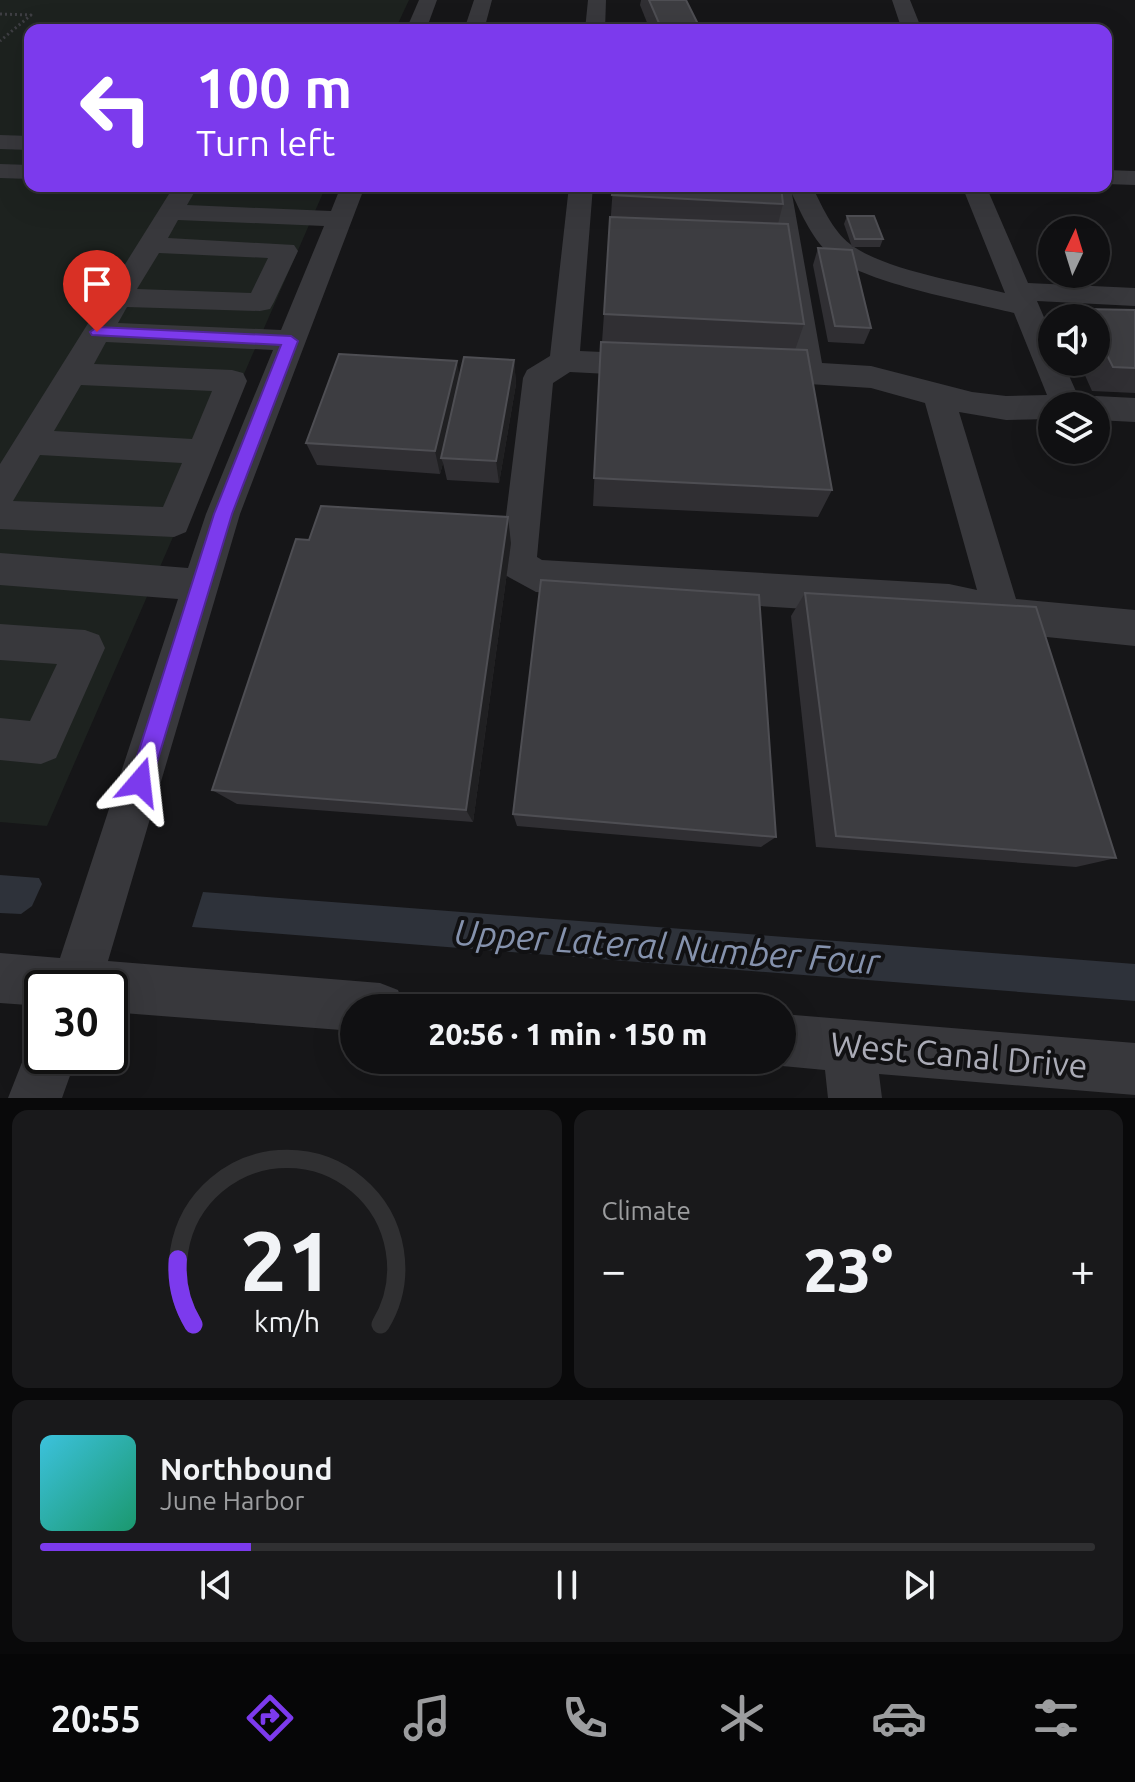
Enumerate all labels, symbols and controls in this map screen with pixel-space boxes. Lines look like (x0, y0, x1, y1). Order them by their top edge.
icon: left (64, 56, 168, 160)
text: 100 m (196, 56, 352, 119)
text: Turn left (196, 122, 335, 163)
north arrow (1038, 216, 1110, 288)
map controls (1038, 216, 1110, 464)
pin (63, 250, 131, 332)
icon: arrive (75, 262, 119, 306)
button: sound (1038, 304, 1110, 376)
button: layers (1038, 392, 1110, 464)
position arrow (98, 740, 182, 824)
water label: Upper Lateral Number Four (453, 911, 883, 981)
speed limit sign: 30 (24, 970, 128, 1074)
text: 20:56 · 1 min · 150 m (429, 1017, 707, 1051)
street label: West Canal Drive (829, 1024, 1089, 1084)
text: Climate (602, 1196, 691, 1225)
text: 21 (240, 1213, 334, 1307)
text: 23° (804, 1236, 893, 1303)
text: − (602, 1245, 626, 1294)
text: + (1070, 1245, 1095, 1294)
text: km/h (254, 1305, 320, 1337)
text: Northbound (160, 1452, 332, 1486)
text: June Harbor (160, 1486, 304, 1515)
icon: previous (194, 1563, 238, 1607)
icon: pause (545, 1563, 589, 1607)
icon: next (897, 1563, 941, 1607)
icon: directions (242, 1690, 298, 1746)
icon: music (399, 1690, 455, 1746)
icon: phone (557, 1690, 613, 1746)
icon: climate (714, 1690, 770, 1746)
icon: car (871, 1690, 927, 1746)
icon: filters (1028, 1690, 1084, 1746)
text: 20:55 (51, 1698, 141, 1739)

